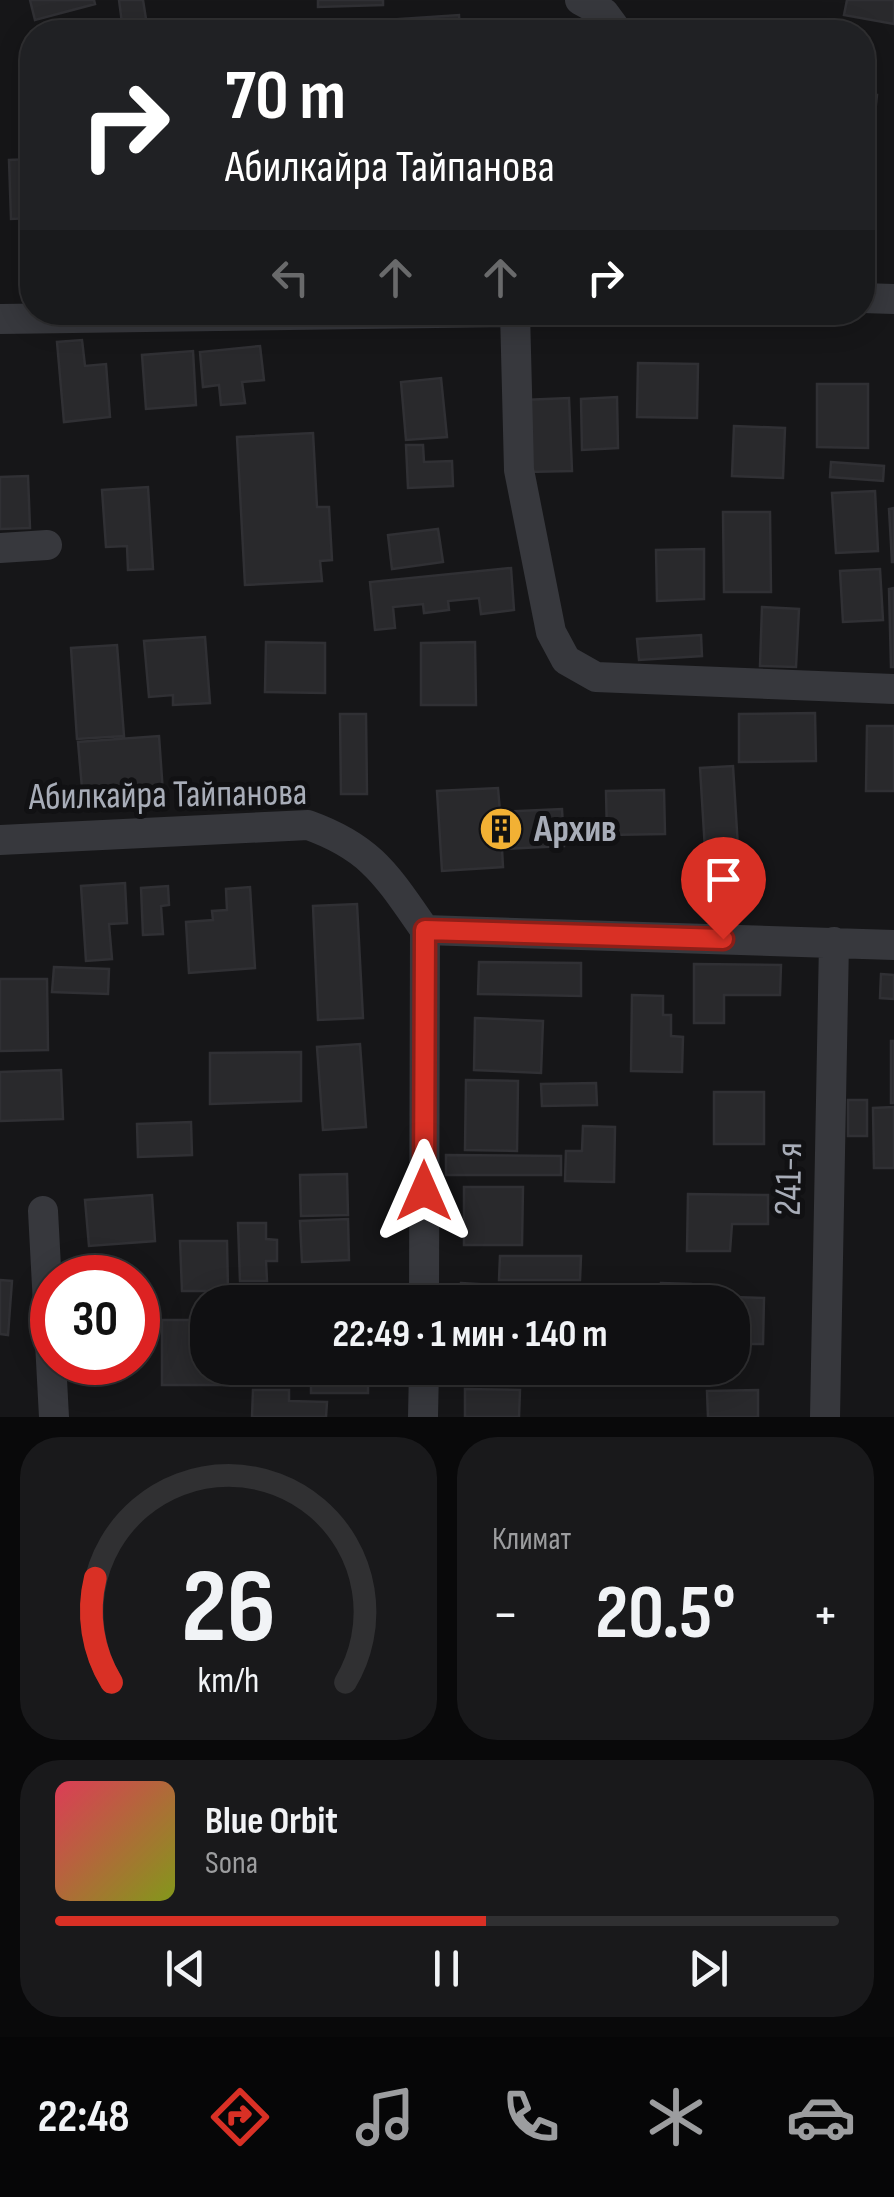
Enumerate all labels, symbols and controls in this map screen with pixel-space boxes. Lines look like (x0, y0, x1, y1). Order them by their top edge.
text: 70 m (225, 55, 346, 139)
icon: right (60, 60, 190, 190)
text: Абилкайра Тайпанова (225, 140, 555, 195)
icon: left (263, 250, 318, 305)
icon: ahead (368, 250, 423, 305)
icon: ahead (473, 250, 528, 305)
icon: right (578, 250, 633, 305)
street label: Абилкайра Тайпанова (27, 770, 308, 820)
building icon: Архив (478, 806, 524, 852)
place label: Архив (533, 807, 617, 852)
pin (681, 837, 766, 940)
icon: arrive (696, 852, 751, 907)
position arrow (372, 1139, 476, 1243)
street label: 241-я (766, 1142, 812, 1216)
speed limit sign: 30 (30, 1255, 160, 1385)
text: 22:49 · 1 мин · 140 m (332, 1312, 608, 1357)
text: Климат (492, 1520, 571, 1559)
text: 26 (181, 1546, 276, 1671)
text: 20.5° (595, 1569, 736, 1660)
text: − (492, 1582, 519, 1649)
text: + (812, 1582, 839, 1649)
text: km/h (198, 1660, 259, 1703)
text: Blue Orbit (205, 1799, 338, 1844)
text: Sona (205, 1844, 258, 1883)
icon: previous (158, 1941, 213, 1996)
icon: pause (419, 1941, 474, 1996)
icon: next (681, 1941, 736, 1996)
icon: directions (205, 2082, 275, 2152)
icon: music (350, 2082, 420, 2152)
icon: phone (496, 2082, 566, 2152)
icon: climate (641, 2082, 711, 2152)
icon: car (786, 2082, 856, 2152)
text: 22:48 (38, 2090, 129, 2145)

